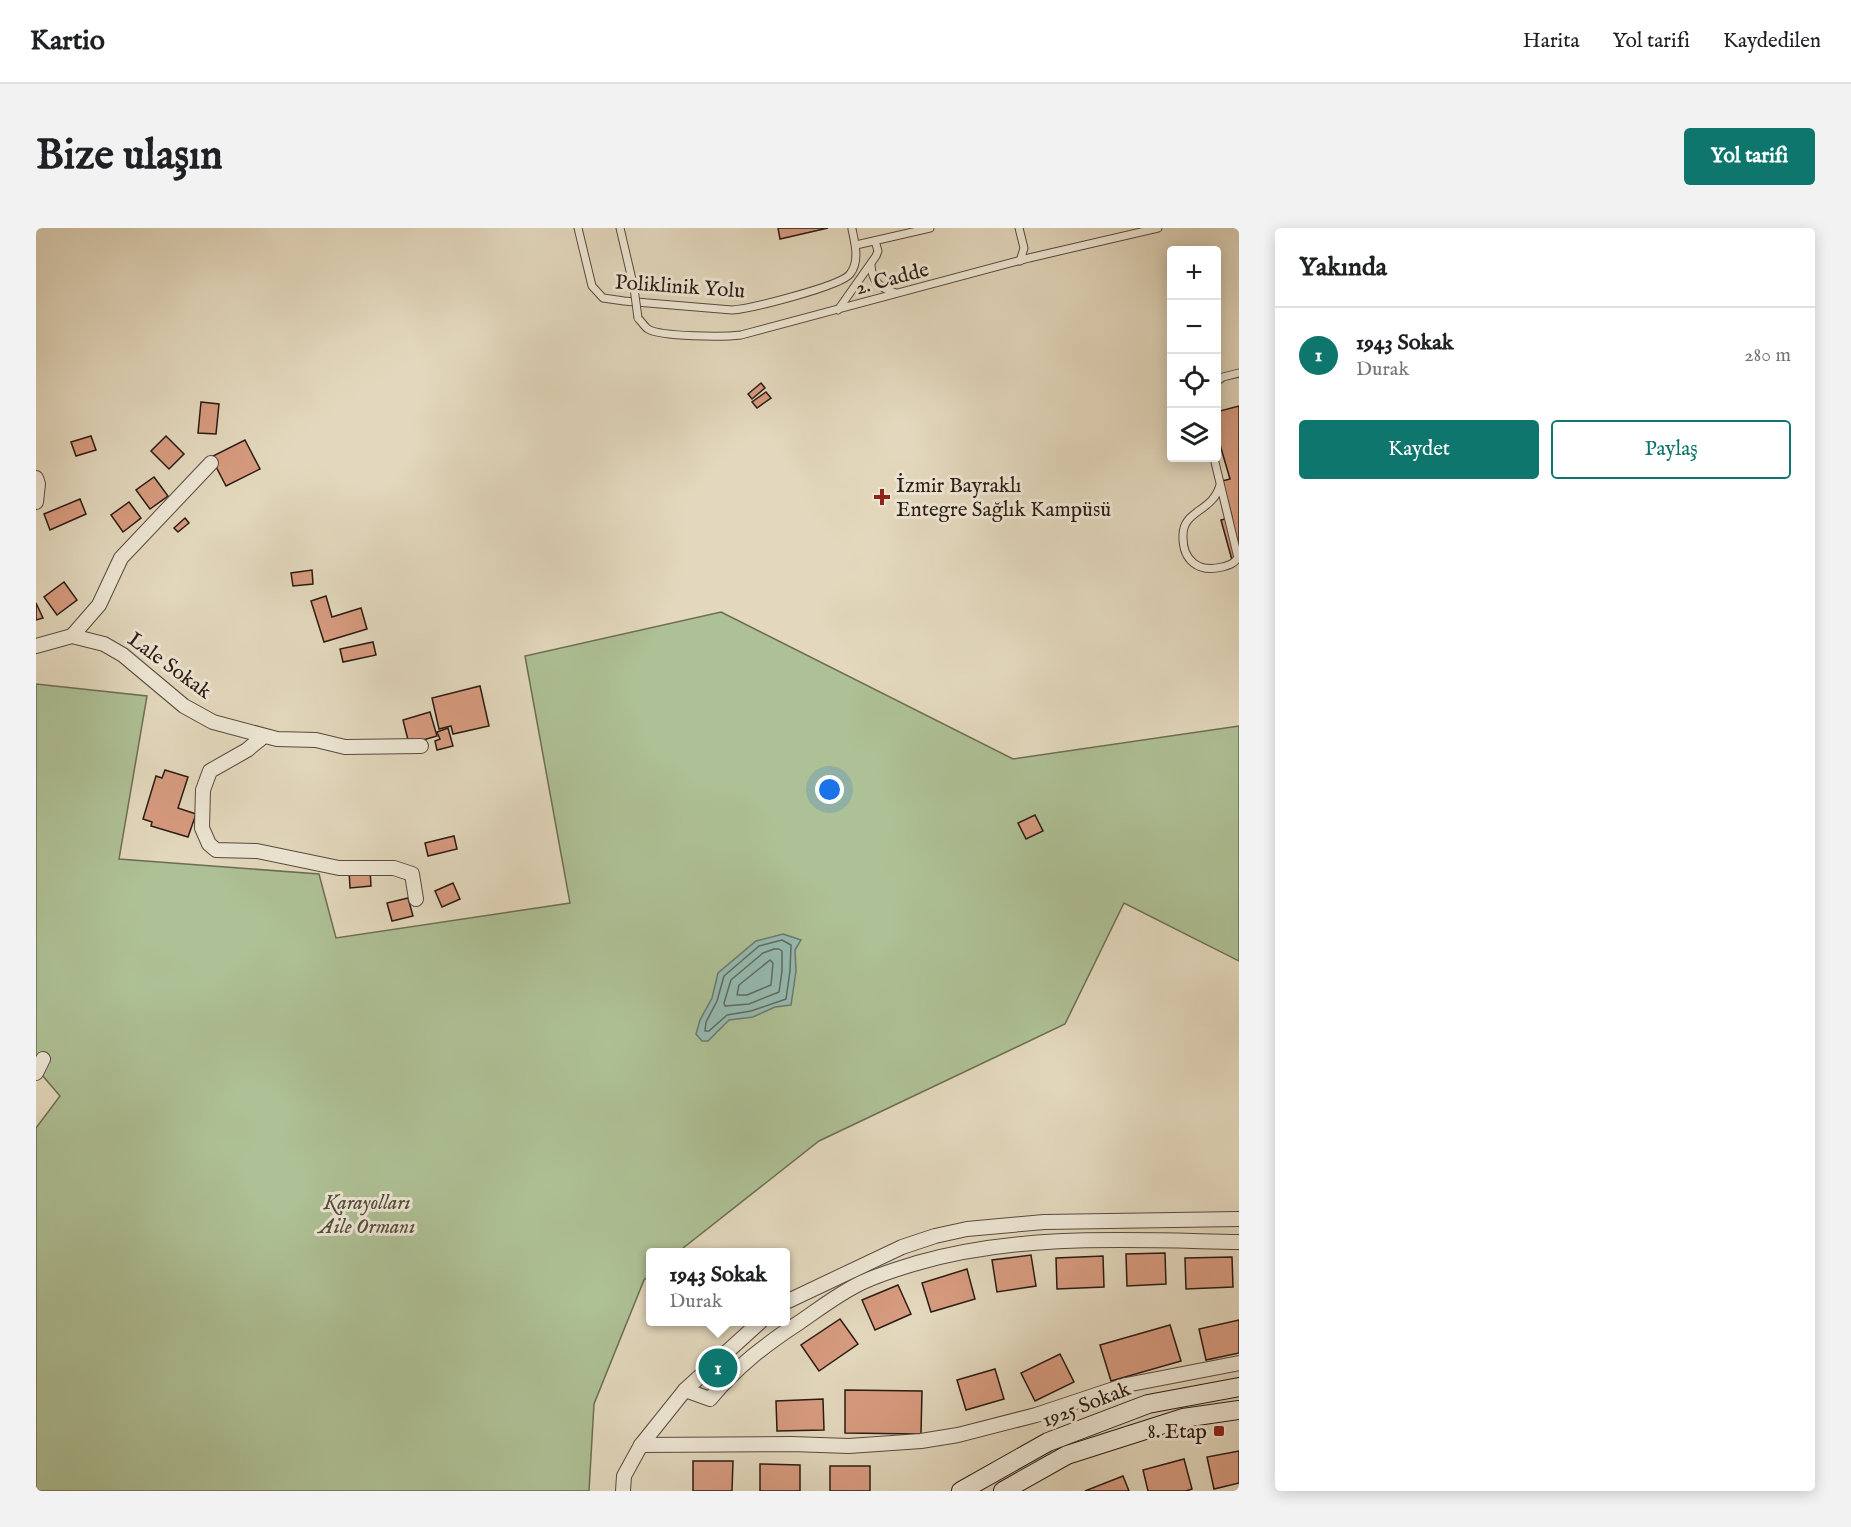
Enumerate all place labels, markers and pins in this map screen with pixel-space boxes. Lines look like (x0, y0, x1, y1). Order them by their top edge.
place label: İzmir Bayraklı Entegre Sağlık Kampüsü (896, 473, 1111, 524)
marker: İzmir Bayraklı Entegre Sağlık Kampüsü (873, 488, 891, 506)
pin: 1 (698, 1346, 738, 1390)
place label: 8. Etap (1147, 1419, 1207, 1446)
marker: 8. Etap (1212, 1424, 1226, 1438)

